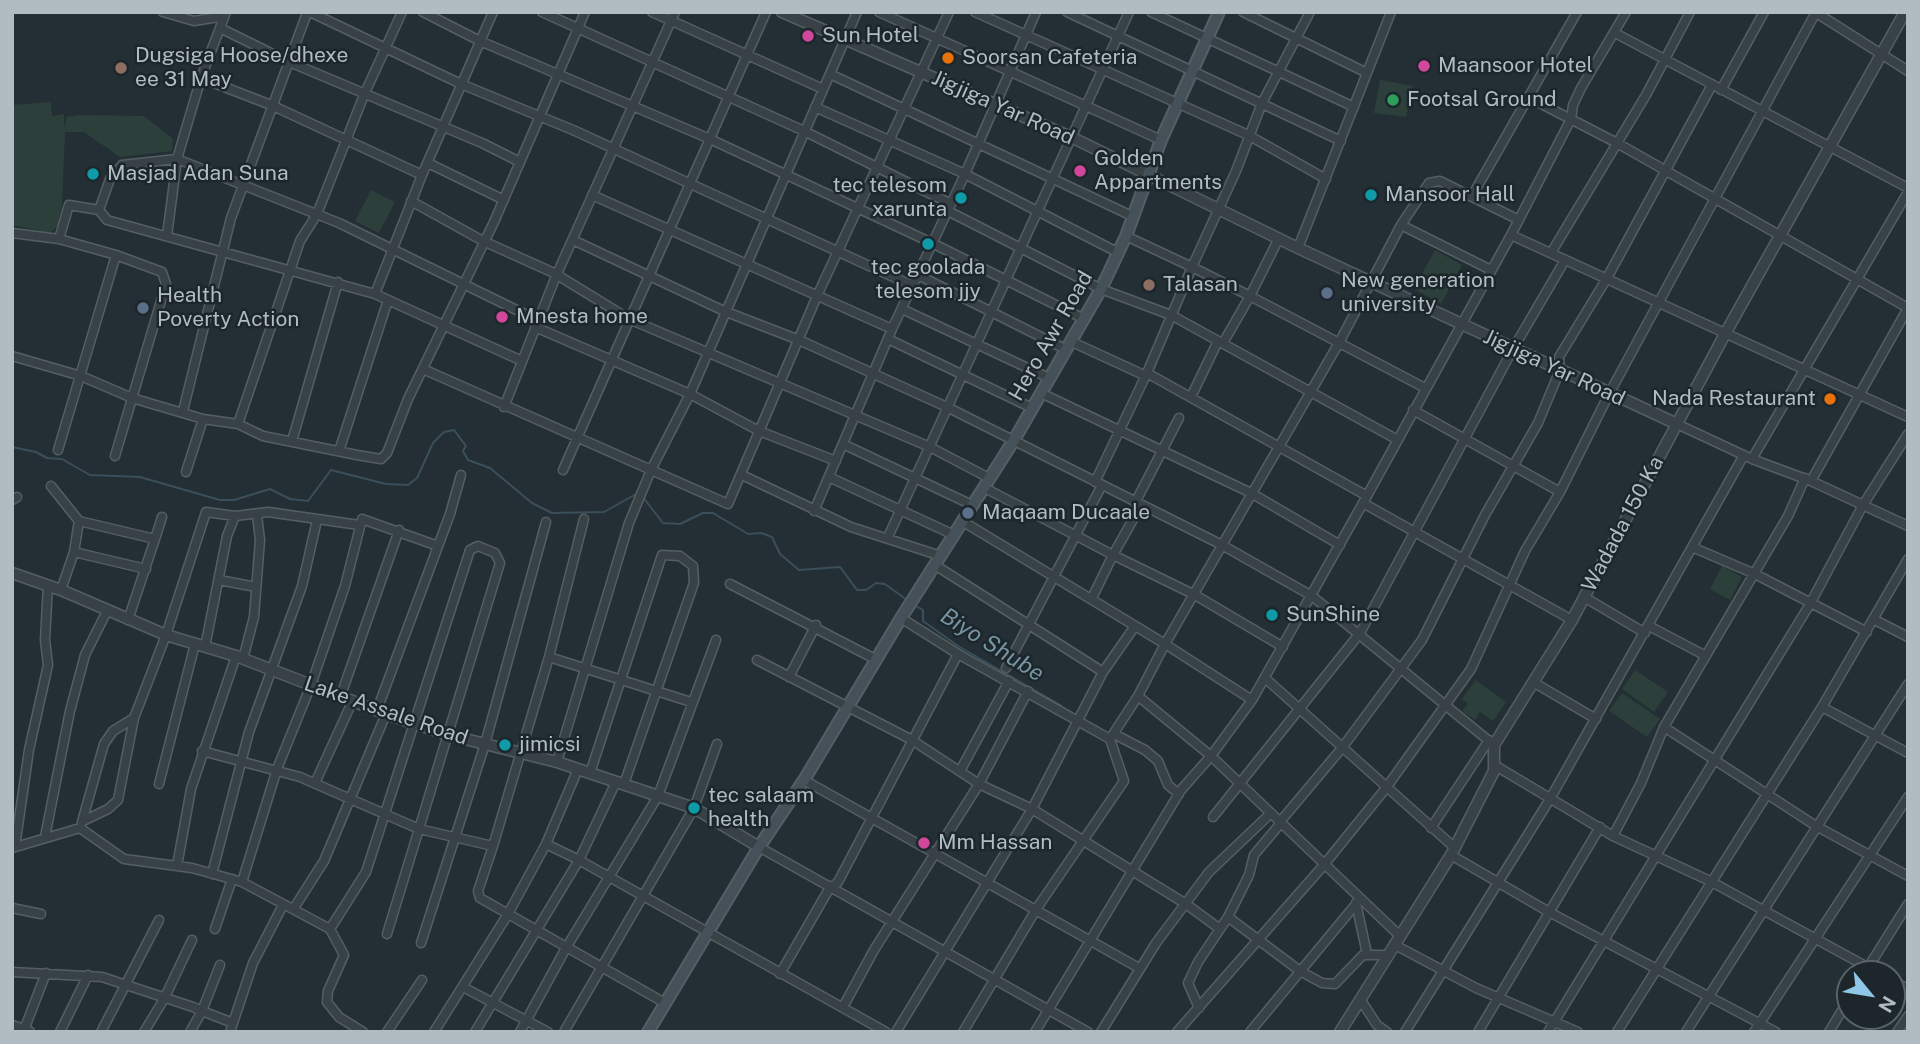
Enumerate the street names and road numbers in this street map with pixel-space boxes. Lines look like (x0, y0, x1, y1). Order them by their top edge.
street label: Jigjiga Yar Road (928, 65, 1078, 151)
street label: Hero Awr Road (1004, 267, 1098, 405)
street label: Jigjiga Yar Road (1479, 324, 1629, 412)
street label: Wadada 150 Ka (1577, 452, 1669, 596)
street label: Lake Assale Road (301, 671, 471, 751)

